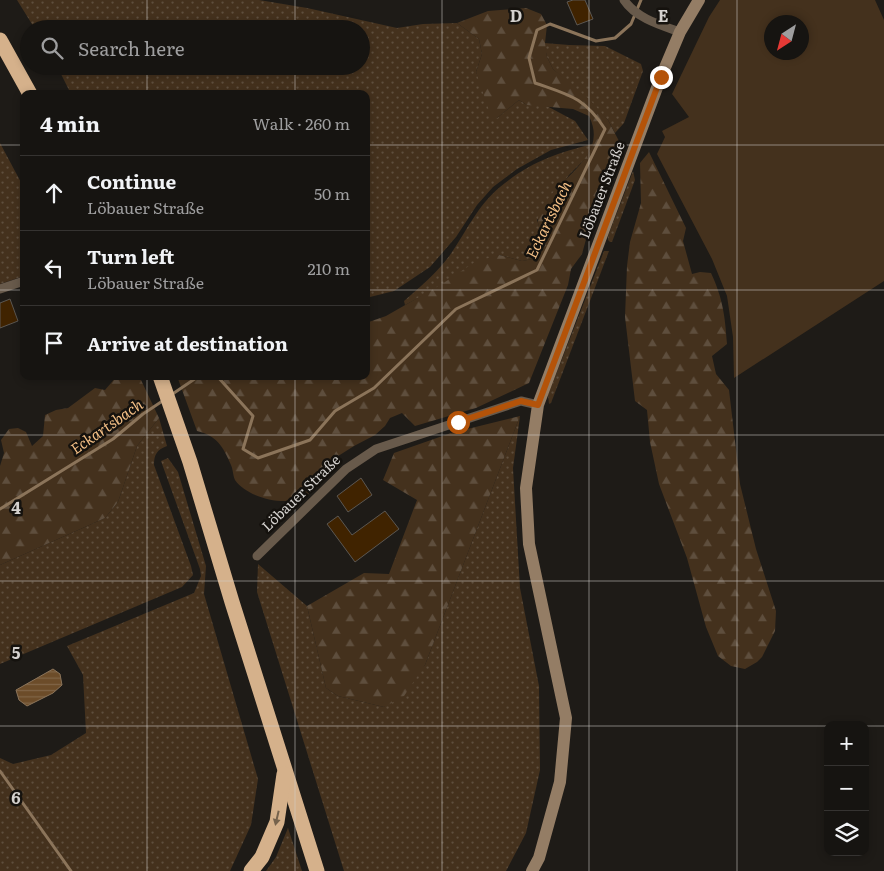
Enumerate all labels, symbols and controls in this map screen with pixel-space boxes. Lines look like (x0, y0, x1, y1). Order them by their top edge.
text: D (510, 3, 522, 27)
text: E (658, 3, 669, 27)
north arrow (764, 15, 809, 60)
search box (20, 20, 370, 75)
icon: search (38, 34, 66, 62)
text: Search here (78, 34, 185, 62)
route end (650, 66, 673, 89)
text: 4 min (40, 107, 100, 138)
text: Walk · 260 m (253, 111, 350, 135)
street label: Löbauer Straße (573, 138, 629, 241)
text: Continue (87, 167, 176, 195)
water label: Eckartsbach (519, 177, 576, 262)
icon: ahead (40, 179, 68, 207)
text: 50 m (314, 181, 350, 205)
text: Löbauer Straße (87, 195, 204, 219)
text: Turn left (87, 242, 174, 270)
icon: left (40, 254, 68, 282)
text: 210 m (307, 256, 350, 280)
text: Löbauer Straße (87, 270, 204, 294)
icon: arrive (40, 329, 68, 357)
text: Arrive at destination (87, 329, 288, 357)
water label: Eckartsbach (65, 392, 147, 459)
route start (447, 411, 470, 434)
street label: Löbauer Straße (257, 450, 344, 535)
text: 4 (11, 495, 21, 519)
text: 5 (12, 640, 21, 664)
map controls (824, 721, 869, 856)
button: + (824, 721, 869, 766)
button: − (824, 766, 869, 811)
text: 6 (11, 785, 21, 809)
one-way arrow (273, 811, 281, 826)
button: layers (824, 811, 869, 856)

